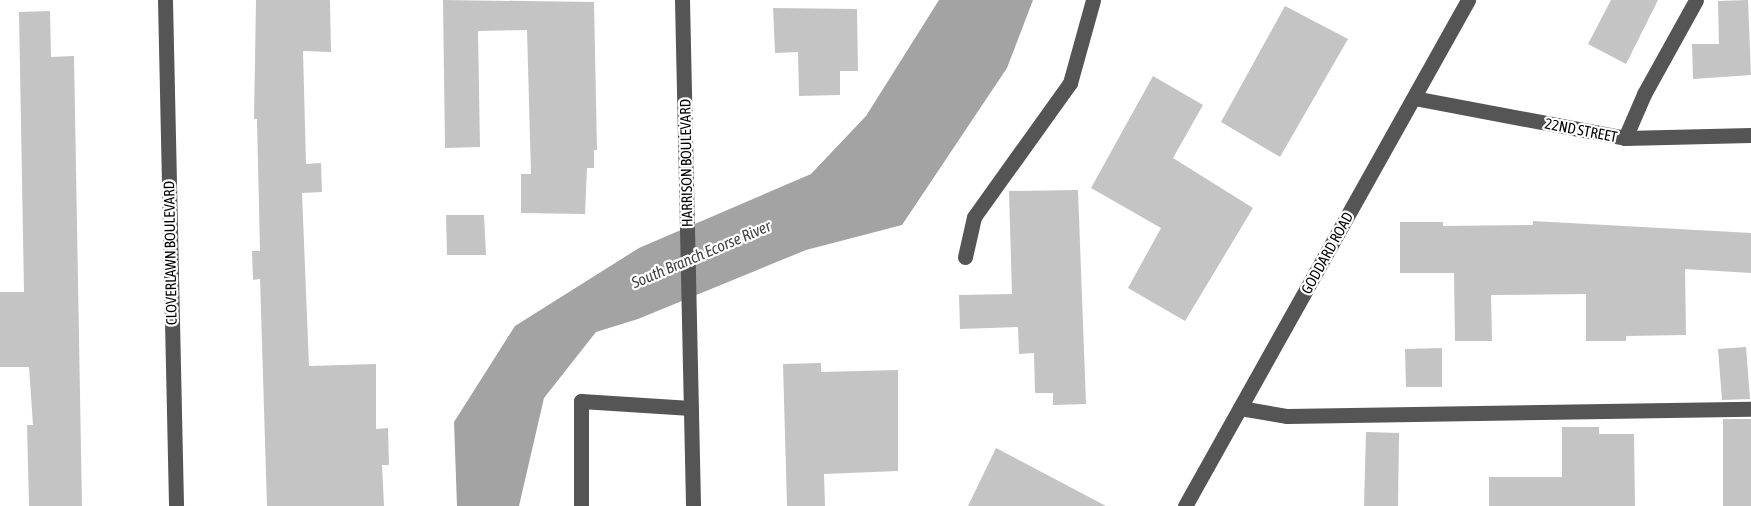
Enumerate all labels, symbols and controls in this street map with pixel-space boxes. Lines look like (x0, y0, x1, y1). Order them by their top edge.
street label: HARRISON BOULEVARD (676, 99, 696, 227)
street label: 22ND STREET (1543, 114, 1619, 146)
street label: CLOVERLAWN BOULEVARD (160, 181, 180, 325)
street label: GODDARD ROAD (1297, 209, 1357, 297)
water label: South Branch Ecorse River (628, 216, 774, 292)

